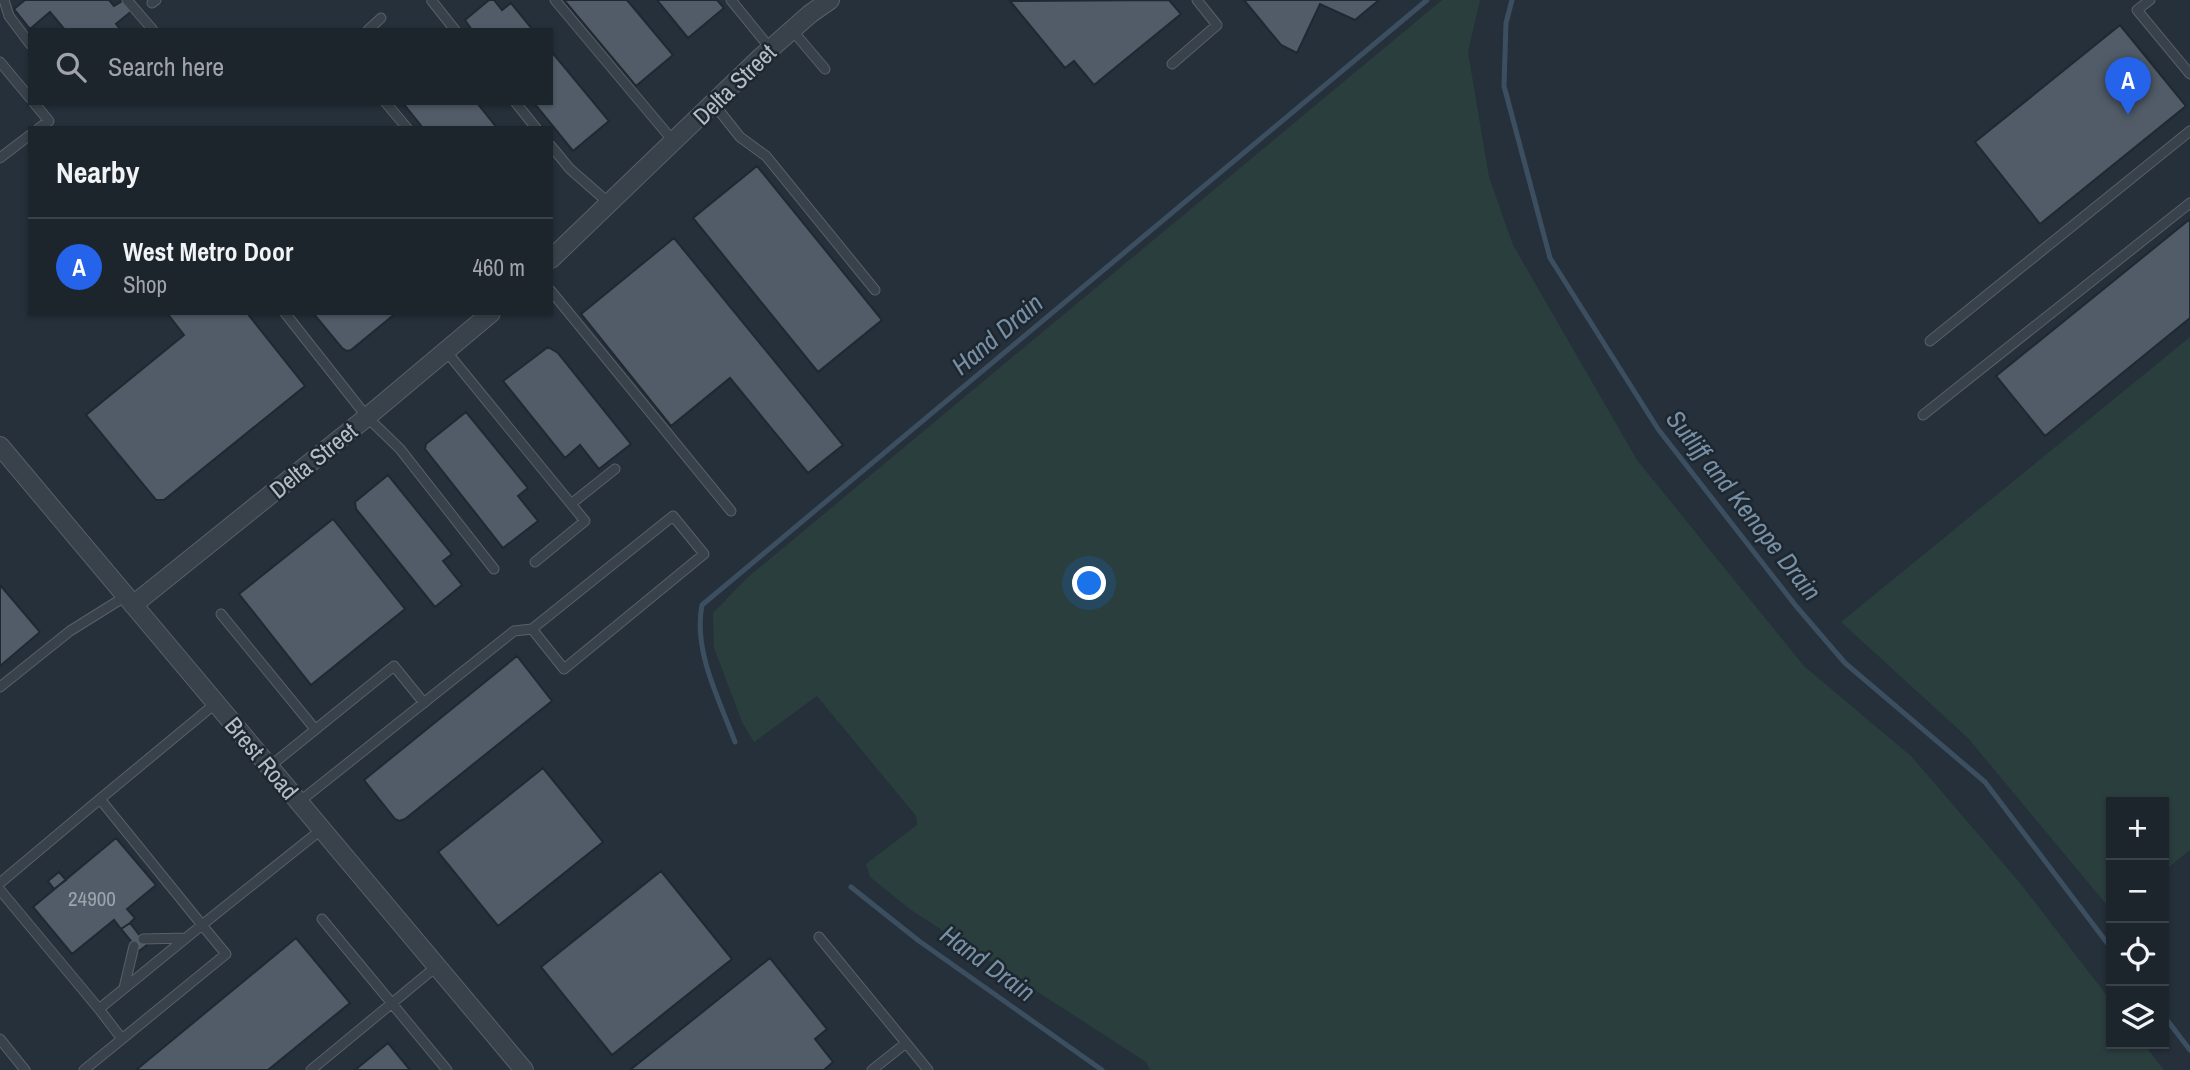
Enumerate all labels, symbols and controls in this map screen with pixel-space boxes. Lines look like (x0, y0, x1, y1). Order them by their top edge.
search box (28, 28, 553, 105)
street label: Delta Street (686, 36, 783, 132)
icon: search (52, 48, 90, 86)
text: Search here (108, 49, 224, 84)
pin: A (2105, 57, 2151, 115)
text: Nearby (56, 152, 139, 192)
text: West Metro Door (123, 234, 293, 269)
text: A (72, 252, 86, 283)
text: 460 m (473, 252, 525, 283)
text: Shop (123, 269, 167, 300)
water label: Hand Drain (944, 286, 1050, 382)
water label: Sutliff and Kenope Drain (1658, 402, 1830, 608)
street label: Delta Street (263, 415, 364, 505)
your location (1072, 566, 1106, 600)
street label: Brest Road (218, 710, 306, 806)
map controls (2106, 797, 2169, 1049)
button: + (2106, 797, 2169, 860)
button: − (2106, 860, 2169, 923)
house number: 24900 (68, 884, 116, 913)
water label: Hand Drain (934, 917, 1042, 1009)
button: locate (2106, 923, 2169, 986)
button: layers (2106, 986, 2169, 1049)

